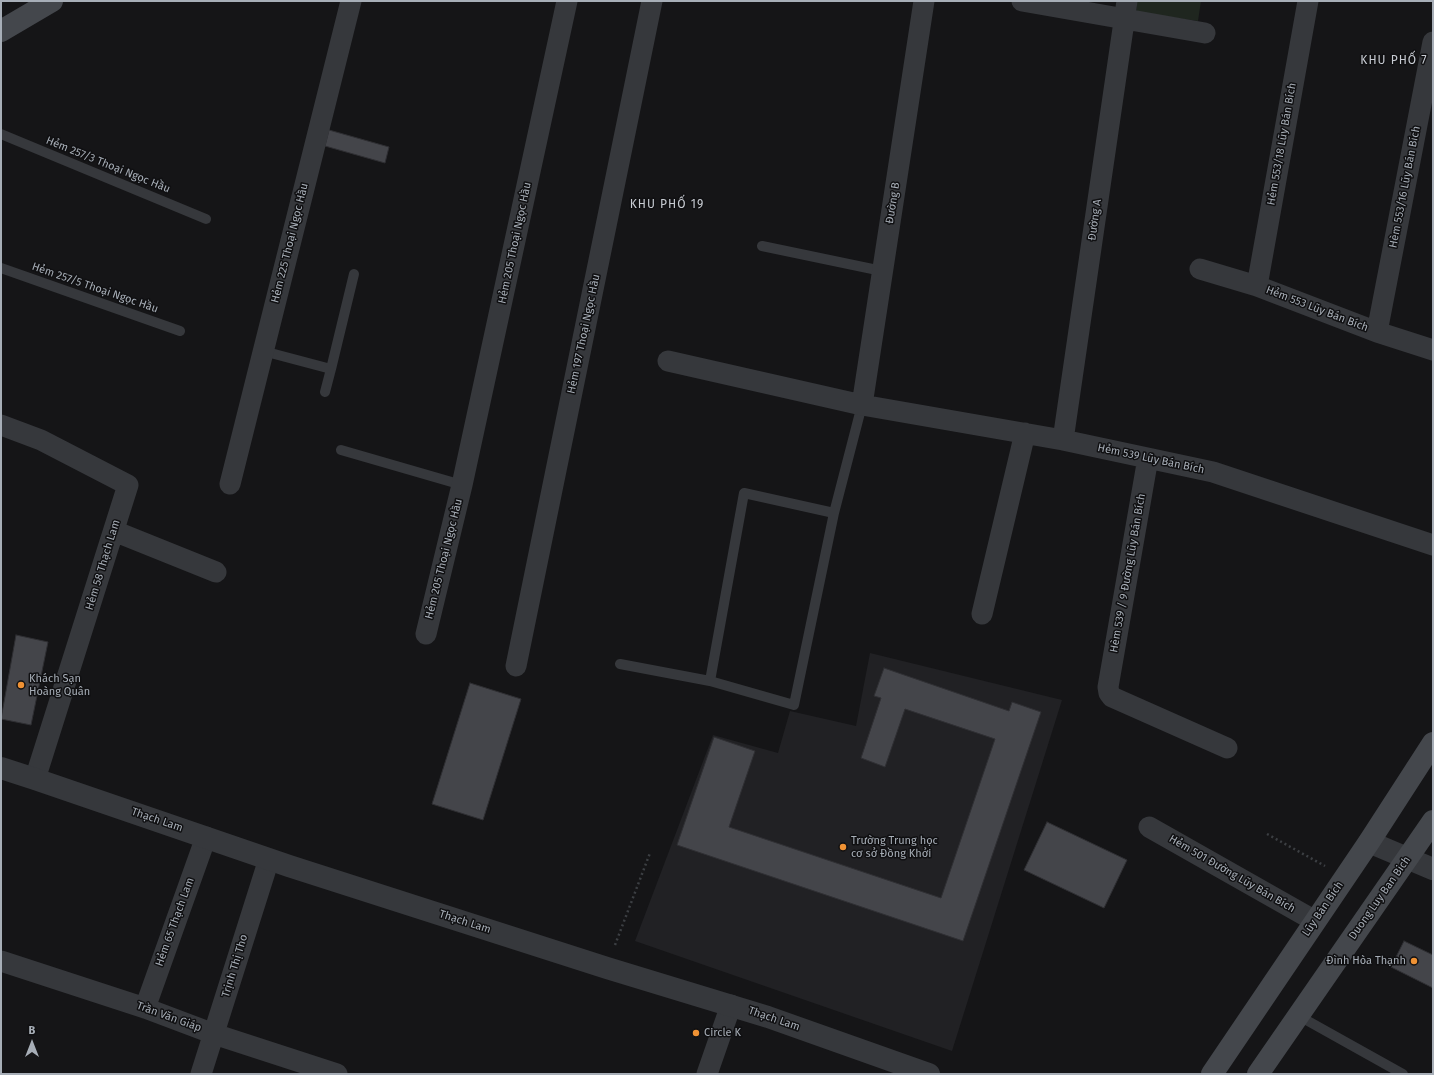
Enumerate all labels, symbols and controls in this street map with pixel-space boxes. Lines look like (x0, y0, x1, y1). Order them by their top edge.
district label: KHU PHỐ 7 (1360, 54, 1428, 68)
street label: Hẻm 553/18 Lũy Bán Bích (1265, 82, 1299, 206)
street label: Hèm 553/16 Lũy Bán Bích (1387, 125, 1423, 249)
street label: Hẻm 257/3 Thoại Ngọc Hầu (44, 134, 172, 196)
street label: Hẻm 205 Thoại Ngọc Hầu (496, 181, 534, 305)
street label: Đường B (883, 181, 903, 225)
street label: Hẻm 225 Thoại Ngọc Hầu (269, 182, 311, 304)
district label: KHU PHỐ 19 (630, 198, 704, 212)
street label: Đường A (1086, 199, 1104, 241)
street label: Hẻm 257/5 Thoại Ngọc Hầu (30, 260, 160, 316)
street label: Hẻm 197 Thoại Ngọc Hầu (565, 273, 603, 395)
street label: Hẻm 553 Lũy Bán Bích (1264, 283, 1370, 335)
street label: Hẻm 539 Lũy Bán Bích (1096, 441, 1206, 477)
street label: Hèm 539 / 9 Đường Lũy Bán Bích (1107, 492, 1149, 654)
street label: Hẻm 205 Thoại Ngọc Hầu (423, 497, 465, 621)
street label: Hẻm 58 Thạch Lam (83, 518, 123, 612)
place label: Khách Sạn Hoàng Quân (29, 672, 90, 698)
marker: Khách Sạn Hoàng Quân (16, 680, 26, 690)
street label: Thạch Lam (130, 805, 184, 835)
street label: Hẻm 501 Đường Lũy Bán Bích (1166, 832, 1298, 916)
place label: Trường Trung học cơ sở Đồng Khởi (851, 834, 938, 860)
marker: Trường Trung học cơ sở Đồng Khởi (838, 842, 848, 852)
street label: Duong Luy Ban Bich (1346, 854, 1414, 942)
street label: Hẻm 65 Thạch Lam (153, 876, 197, 968)
street label: Lũy Bán Bích (1300, 879, 1346, 939)
street label: Thạch Lam (438, 907, 492, 937)
street label: Trịnh Thị Tho (219, 933, 251, 999)
place label: Đình Hòa Thạnh (1326, 954, 1406, 968)
marker: Đình Hòa Thạnh (1409, 956, 1419, 966)
street label: Trần Văn Giáp (135, 999, 203, 1035)
street label: Thạch Lam (747, 1004, 801, 1034)
north arrow (12, 1023, 52, 1063)
text: B (29, 1024, 35, 1037)
place label: Circle K (704, 1026, 741, 1040)
marker: Circle K (691, 1028, 701, 1038)

